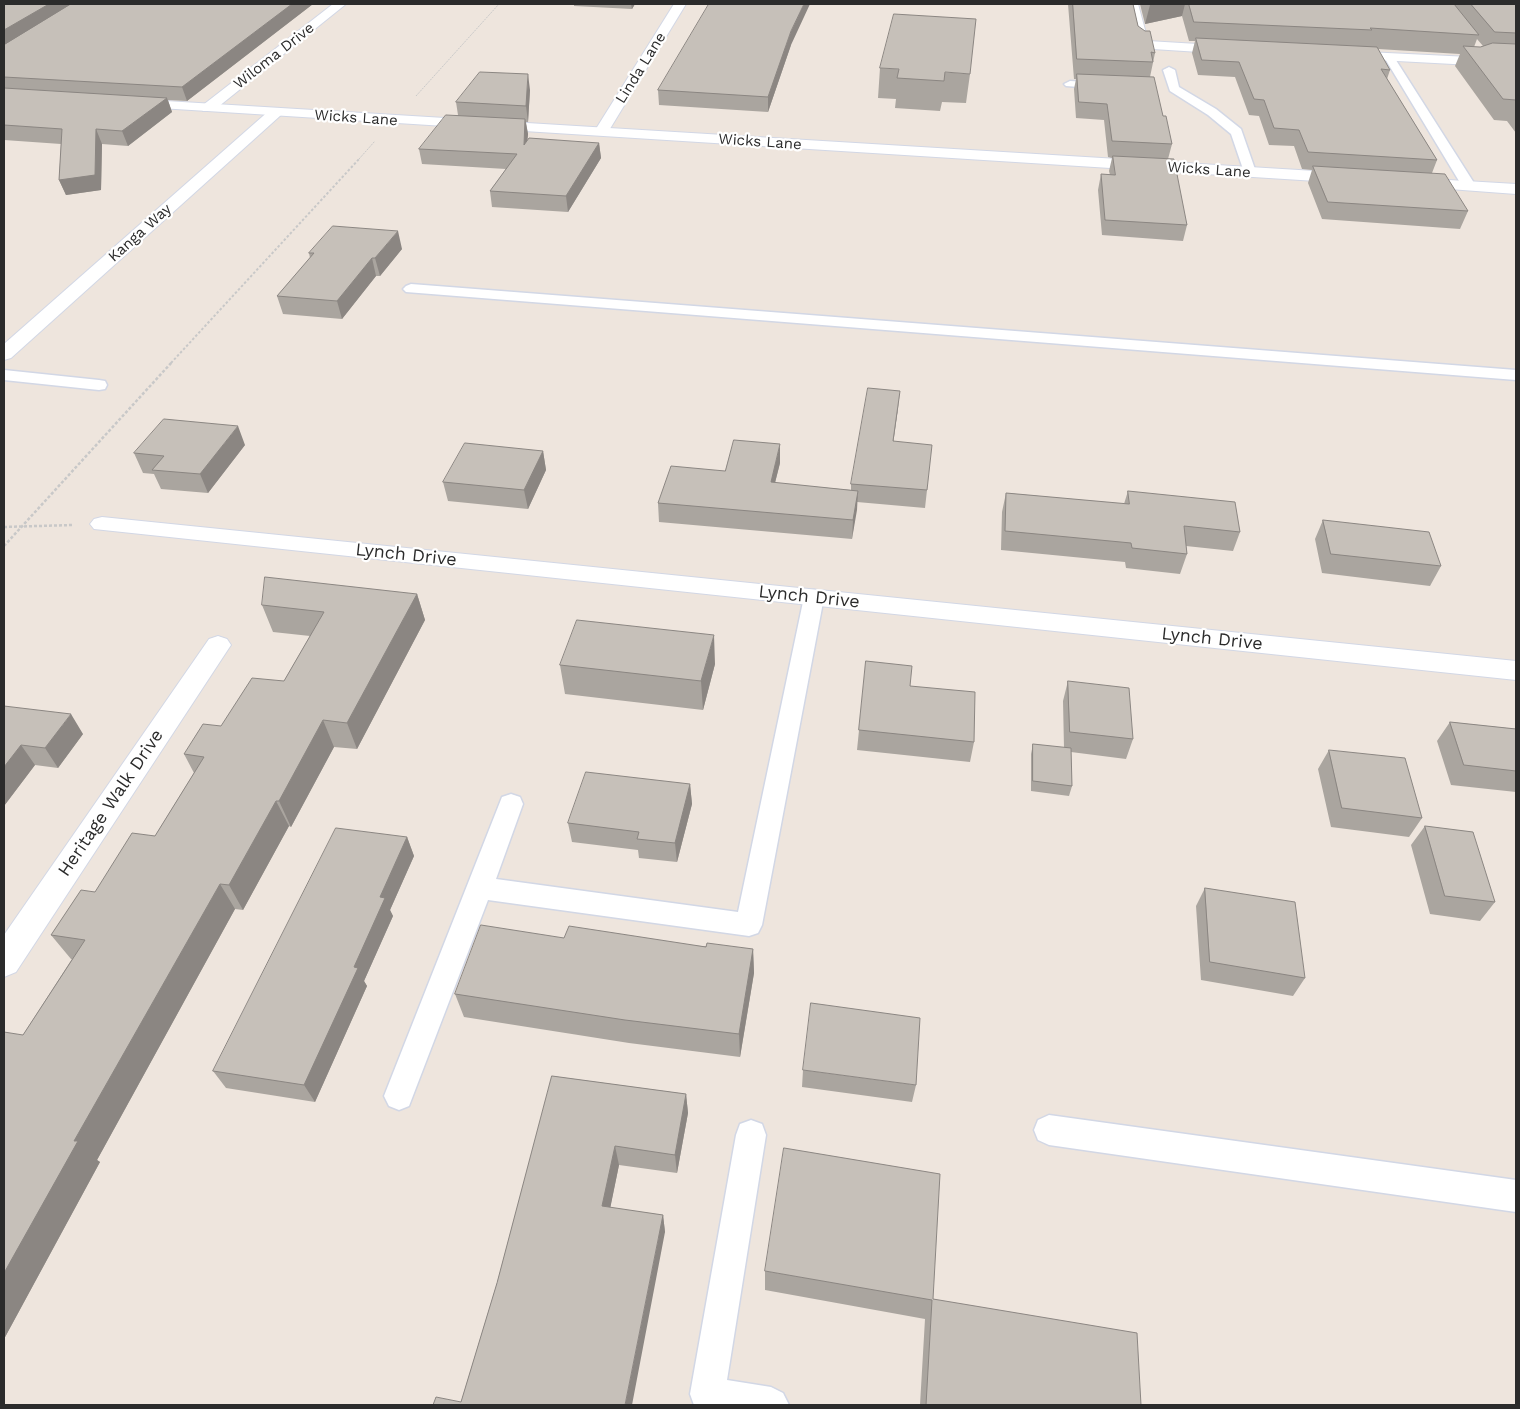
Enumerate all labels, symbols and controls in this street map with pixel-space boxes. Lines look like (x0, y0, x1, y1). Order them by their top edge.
street label: Wiloma Drive (230, 19, 318, 93)
street label: Linda Lane (612, 29, 670, 107)
street label: Wicks Lane (314, 106, 398, 130)
street label: Wicks Lane (718, 130, 802, 154)
street label: Wicks Lane (1167, 158, 1251, 182)
street label: Kanga Way (105, 200, 175, 266)
street label: Lynch Drive (354, 539, 458, 571)
street label: Lynch Drive (757, 581, 861, 613)
street label: Lynch Drive (1160, 623, 1264, 655)
street label: Heritage Walk Drive (54, 725, 168, 881)

